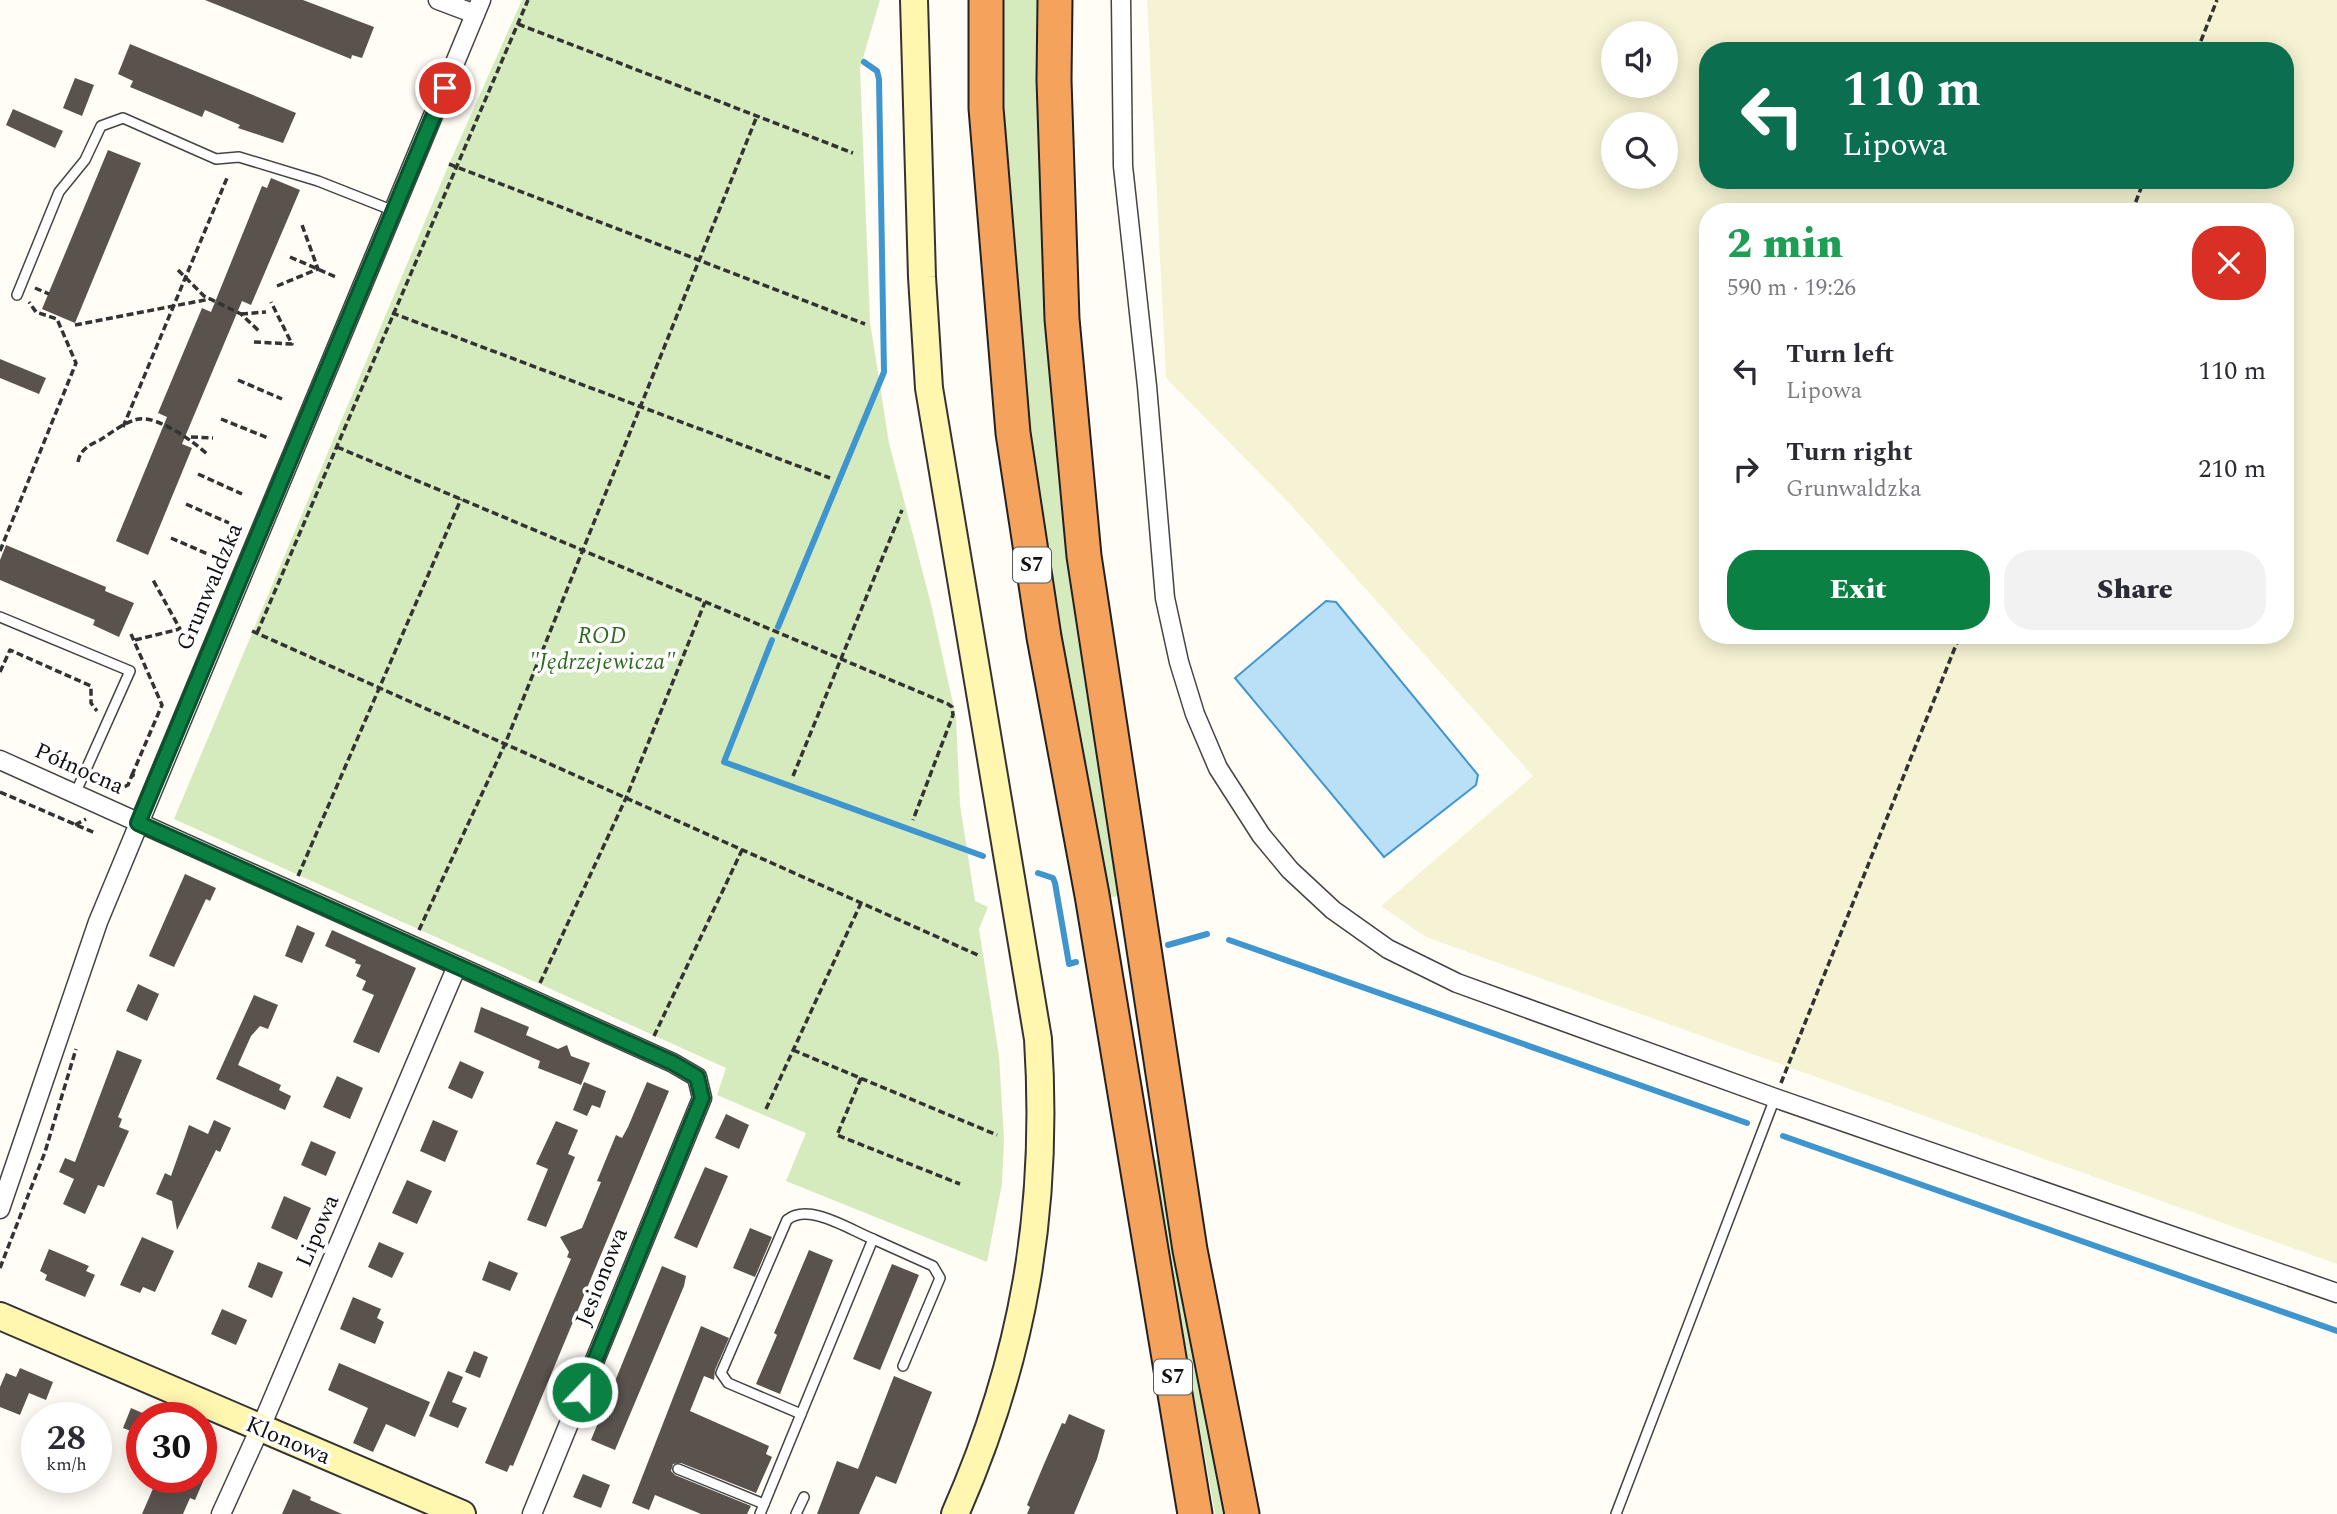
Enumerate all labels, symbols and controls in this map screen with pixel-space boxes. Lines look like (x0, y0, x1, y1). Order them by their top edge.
map controls (1601, 21, 1678, 189)
button: sound (1601, 21, 1678, 98)
text: 110 m (1842, 53, 1981, 128)
pin (415, 58, 475, 118)
icon: arrive (426, 69, 464, 107)
icon: left (1727, 70, 1818, 161)
button: search (1601, 112, 1678, 189)
text: Lipowa (1842, 121, 1948, 170)
text: 2 min (1727, 213, 1843, 276)
button: close (2192, 226, 2266, 300)
text: 590 m · 19:26 (1727, 271, 1856, 306)
text: Turn left (1786, 334, 1894, 374)
text: 110 m (2198, 351, 2266, 391)
icon: left (1727, 352, 1765, 390)
text: Lipowa (1786, 374, 1862, 409)
text: Turn right (1786, 432, 1913, 472)
text: 210 m (2198, 449, 2266, 489)
icon: right (1727, 450, 1765, 488)
text: Grunwaldzka (1786, 472, 1922, 507)
street label: Grunwaldzka (167, 518, 253, 656)
road number: S7 (1013, 548, 1051, 582)
button: Exit (1727, 550, 1990, 630)
button: Share (2004, 550, 2266, 630)
park label: ROD "Jędrzejewicza" (529, 619, 676, 680)
street label: Północna (29, 734, 129, 804)
street label: Lipowa (287, 1189, 349, 1273)
street label: Jesionowa (566, 1222, 638, 1332)
position arrow (545, 1355, 619, 1429)
road number: S7 (1154, 1360, 1192, 1394)
speed limit sign: 30 (126, 1402, 217, 1493)
street label: Klonowa (240, 1407, 336, 1475)
text: 28 (47, 1412, 86, 1465)
text: km/h (46, 1451, 87, 1478)

